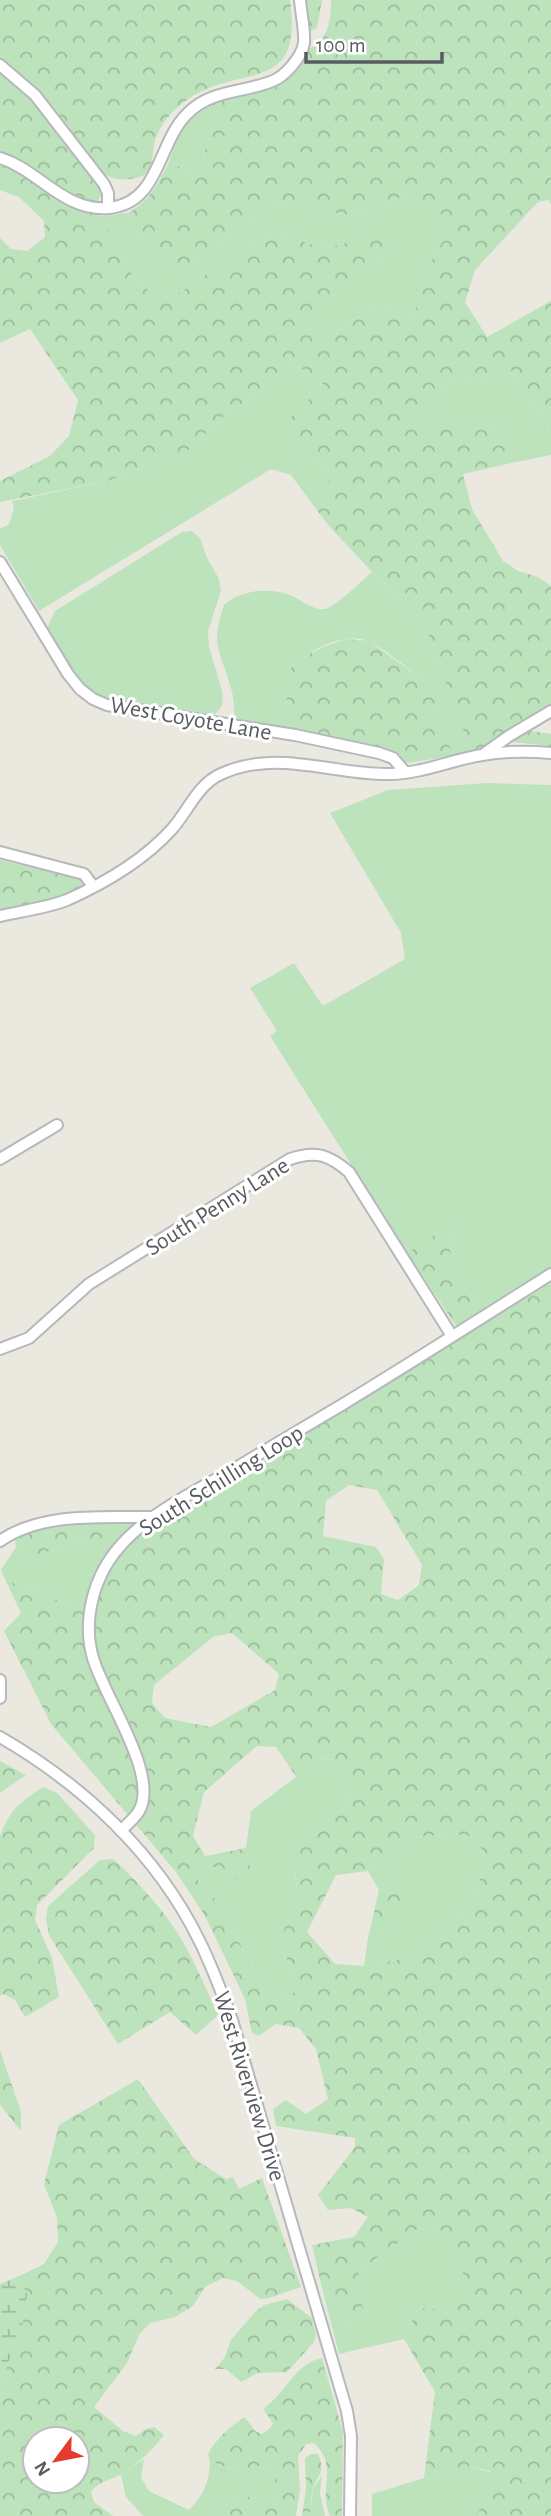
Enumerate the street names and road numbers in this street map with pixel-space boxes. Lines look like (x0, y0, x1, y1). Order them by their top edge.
street label: West Coyote Lane (108, 693, 274, 745)
street label: South Penny Lane (142, 1153, 293, 1260)
street label: South Schilling Loop (135, 1421, 308, 1541)
street label: West Riverview Drive (209, 1989, 289, 2184)

